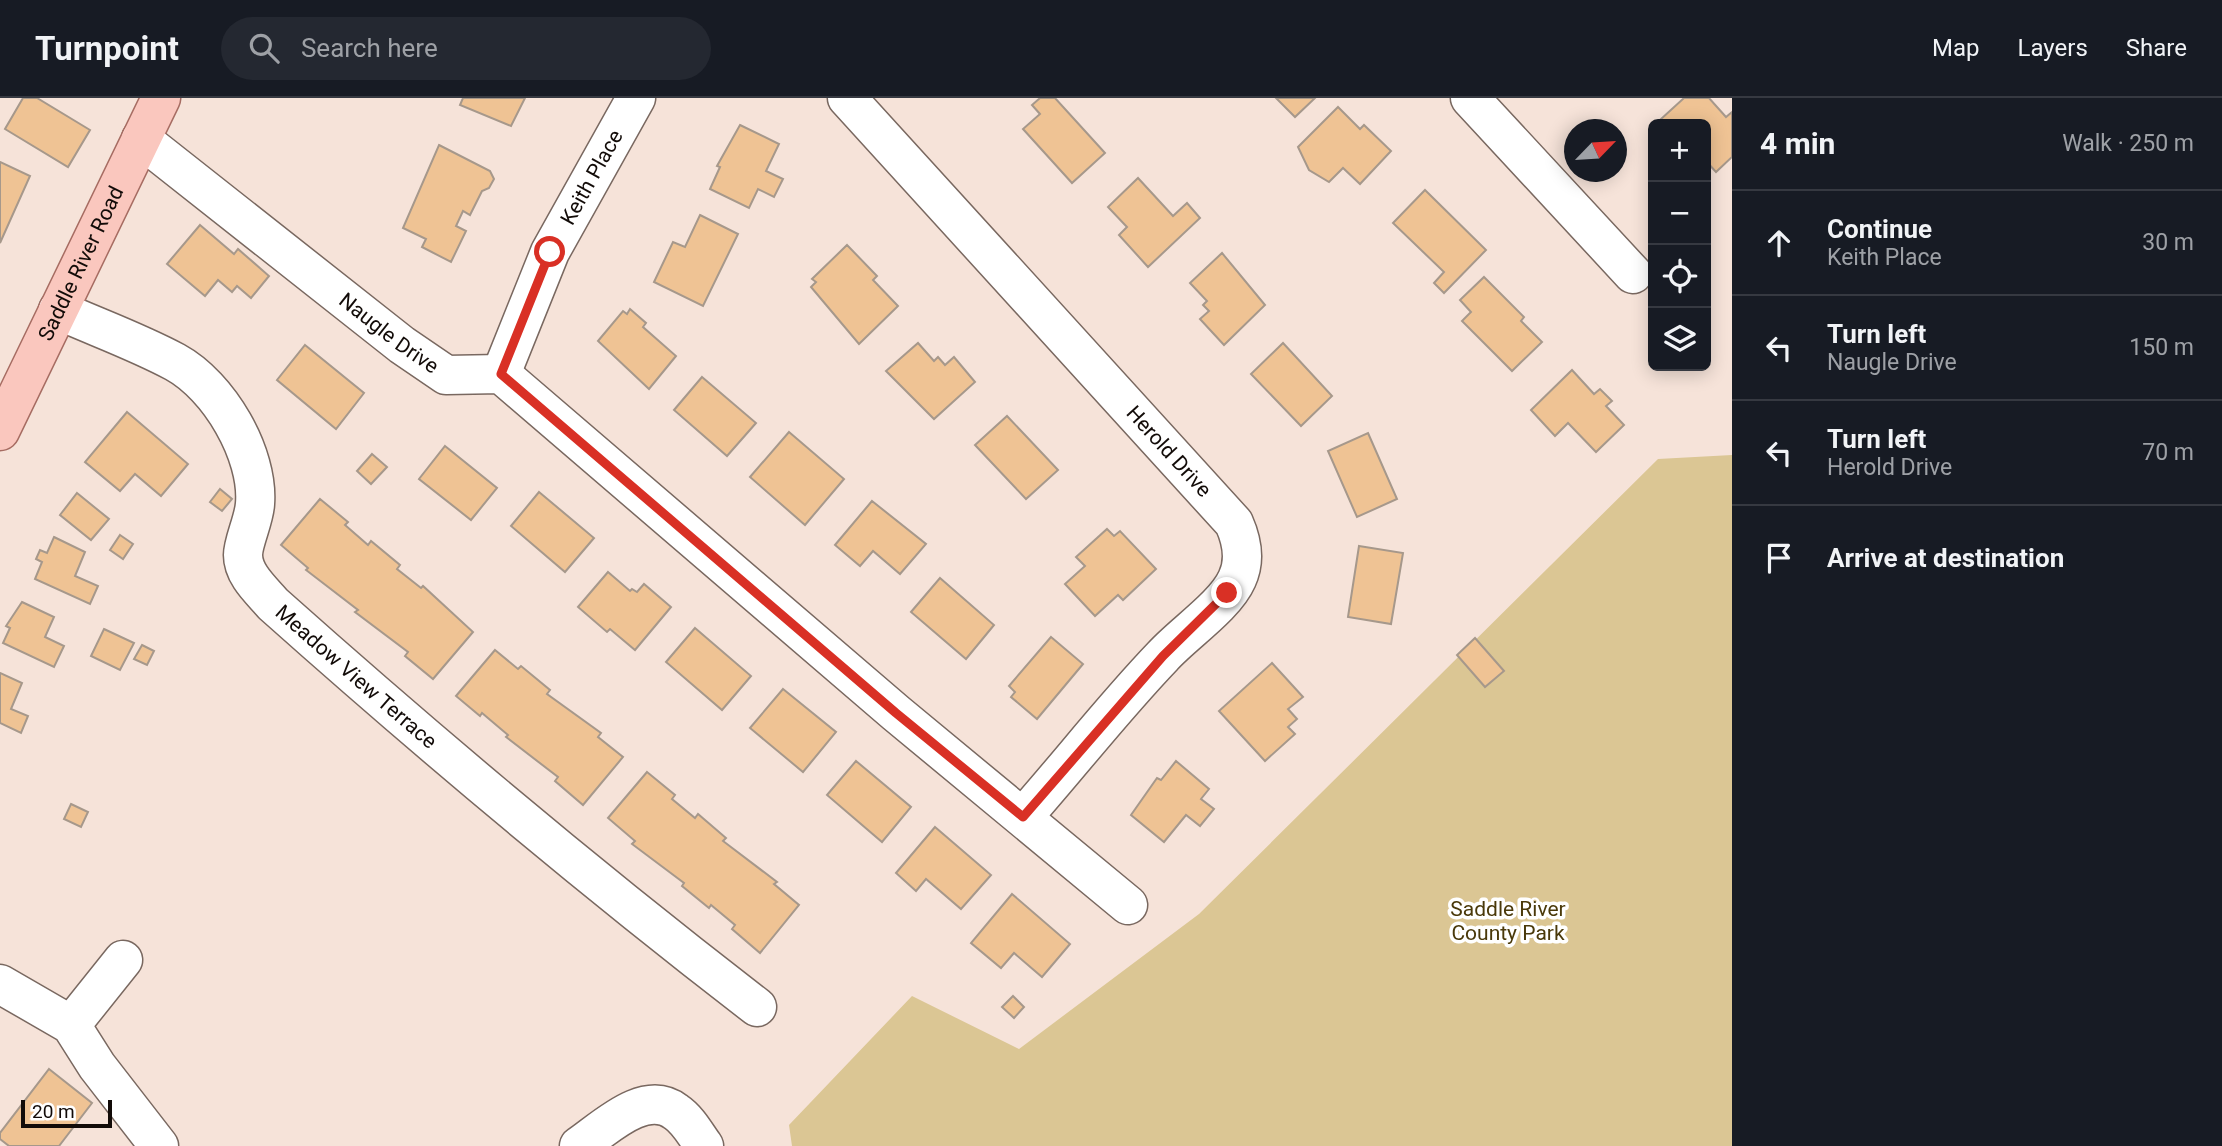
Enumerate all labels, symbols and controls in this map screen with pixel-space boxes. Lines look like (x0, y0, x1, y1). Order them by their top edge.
search box (221, 17, 711, 80)
text: Turnpoint (35, 29, 179, 68)
icon: search (245, 29, 283, 67)
text: Search here (301, 33, 438, 63)
text: Map (1932, 34, 1980, 62)
text: Layers (2018, 34, 2088, 62)
text: Share (2126, 34, 2187, 62)
north arrow (1564, 119, 1627, 182)
map controls (1648, 119, 1711, 371)
button: + (1648, 119, 1711, 182)
street label: Keith Place (556, 126, 628, 229)
text: 4 min (1760, 126, 1835, 161)
text: Walk · 250 m (2062, 130, 2194, 157)
street label: Saddle River Road (33, 182, 129, 345)
button: − (1648, 182, 1711, 245)
text: Continue (1827, 214, 1932, 244)
icon: ahead (1760, 224, 1798, 262)
text: 30 m (2142, 229, 2194, 256)
route start (534, 236, 565, 267)
text: Keith Place (1827, 244, 1942, 271)
button: locate (1648, 245, 1711, 308)
street label: Naugle Drive (334, 288, 443, 378)
button: layers (1648, 308, 1711, 371)
text: Turn left (1827, 319, 1926, 349)
icon: left (1760, 329, 1798, 367)
text: 150 m (2129, 334, 2194, 361)
text: Naugle Drive (1827, 349, 1957, 376)
street label: Herold Drive (1121, 401, 1216, 502)
text: Turn left (1827, 424, 1926, 454)
icon: left (1760, 434, 1798, 472)
text: 70 m (2142, 439, 2194, 466)
text: Herold Drive (1827, 454, 1952, 481)
icon: arrive (1760, 539, 1798, 577)
text: Arrive at destination (1827, 543, 2064, 573)
route end (1211, 577, 1242, 608)
street label: Meadow View Terrace (271, 600, 442, 753)
park label: Saddle River County Park (1450, 897, 1566, 945)
scale bar (21, 1097, 112, 1129)
text: 20 m (32, 1100, 75, 1123)

